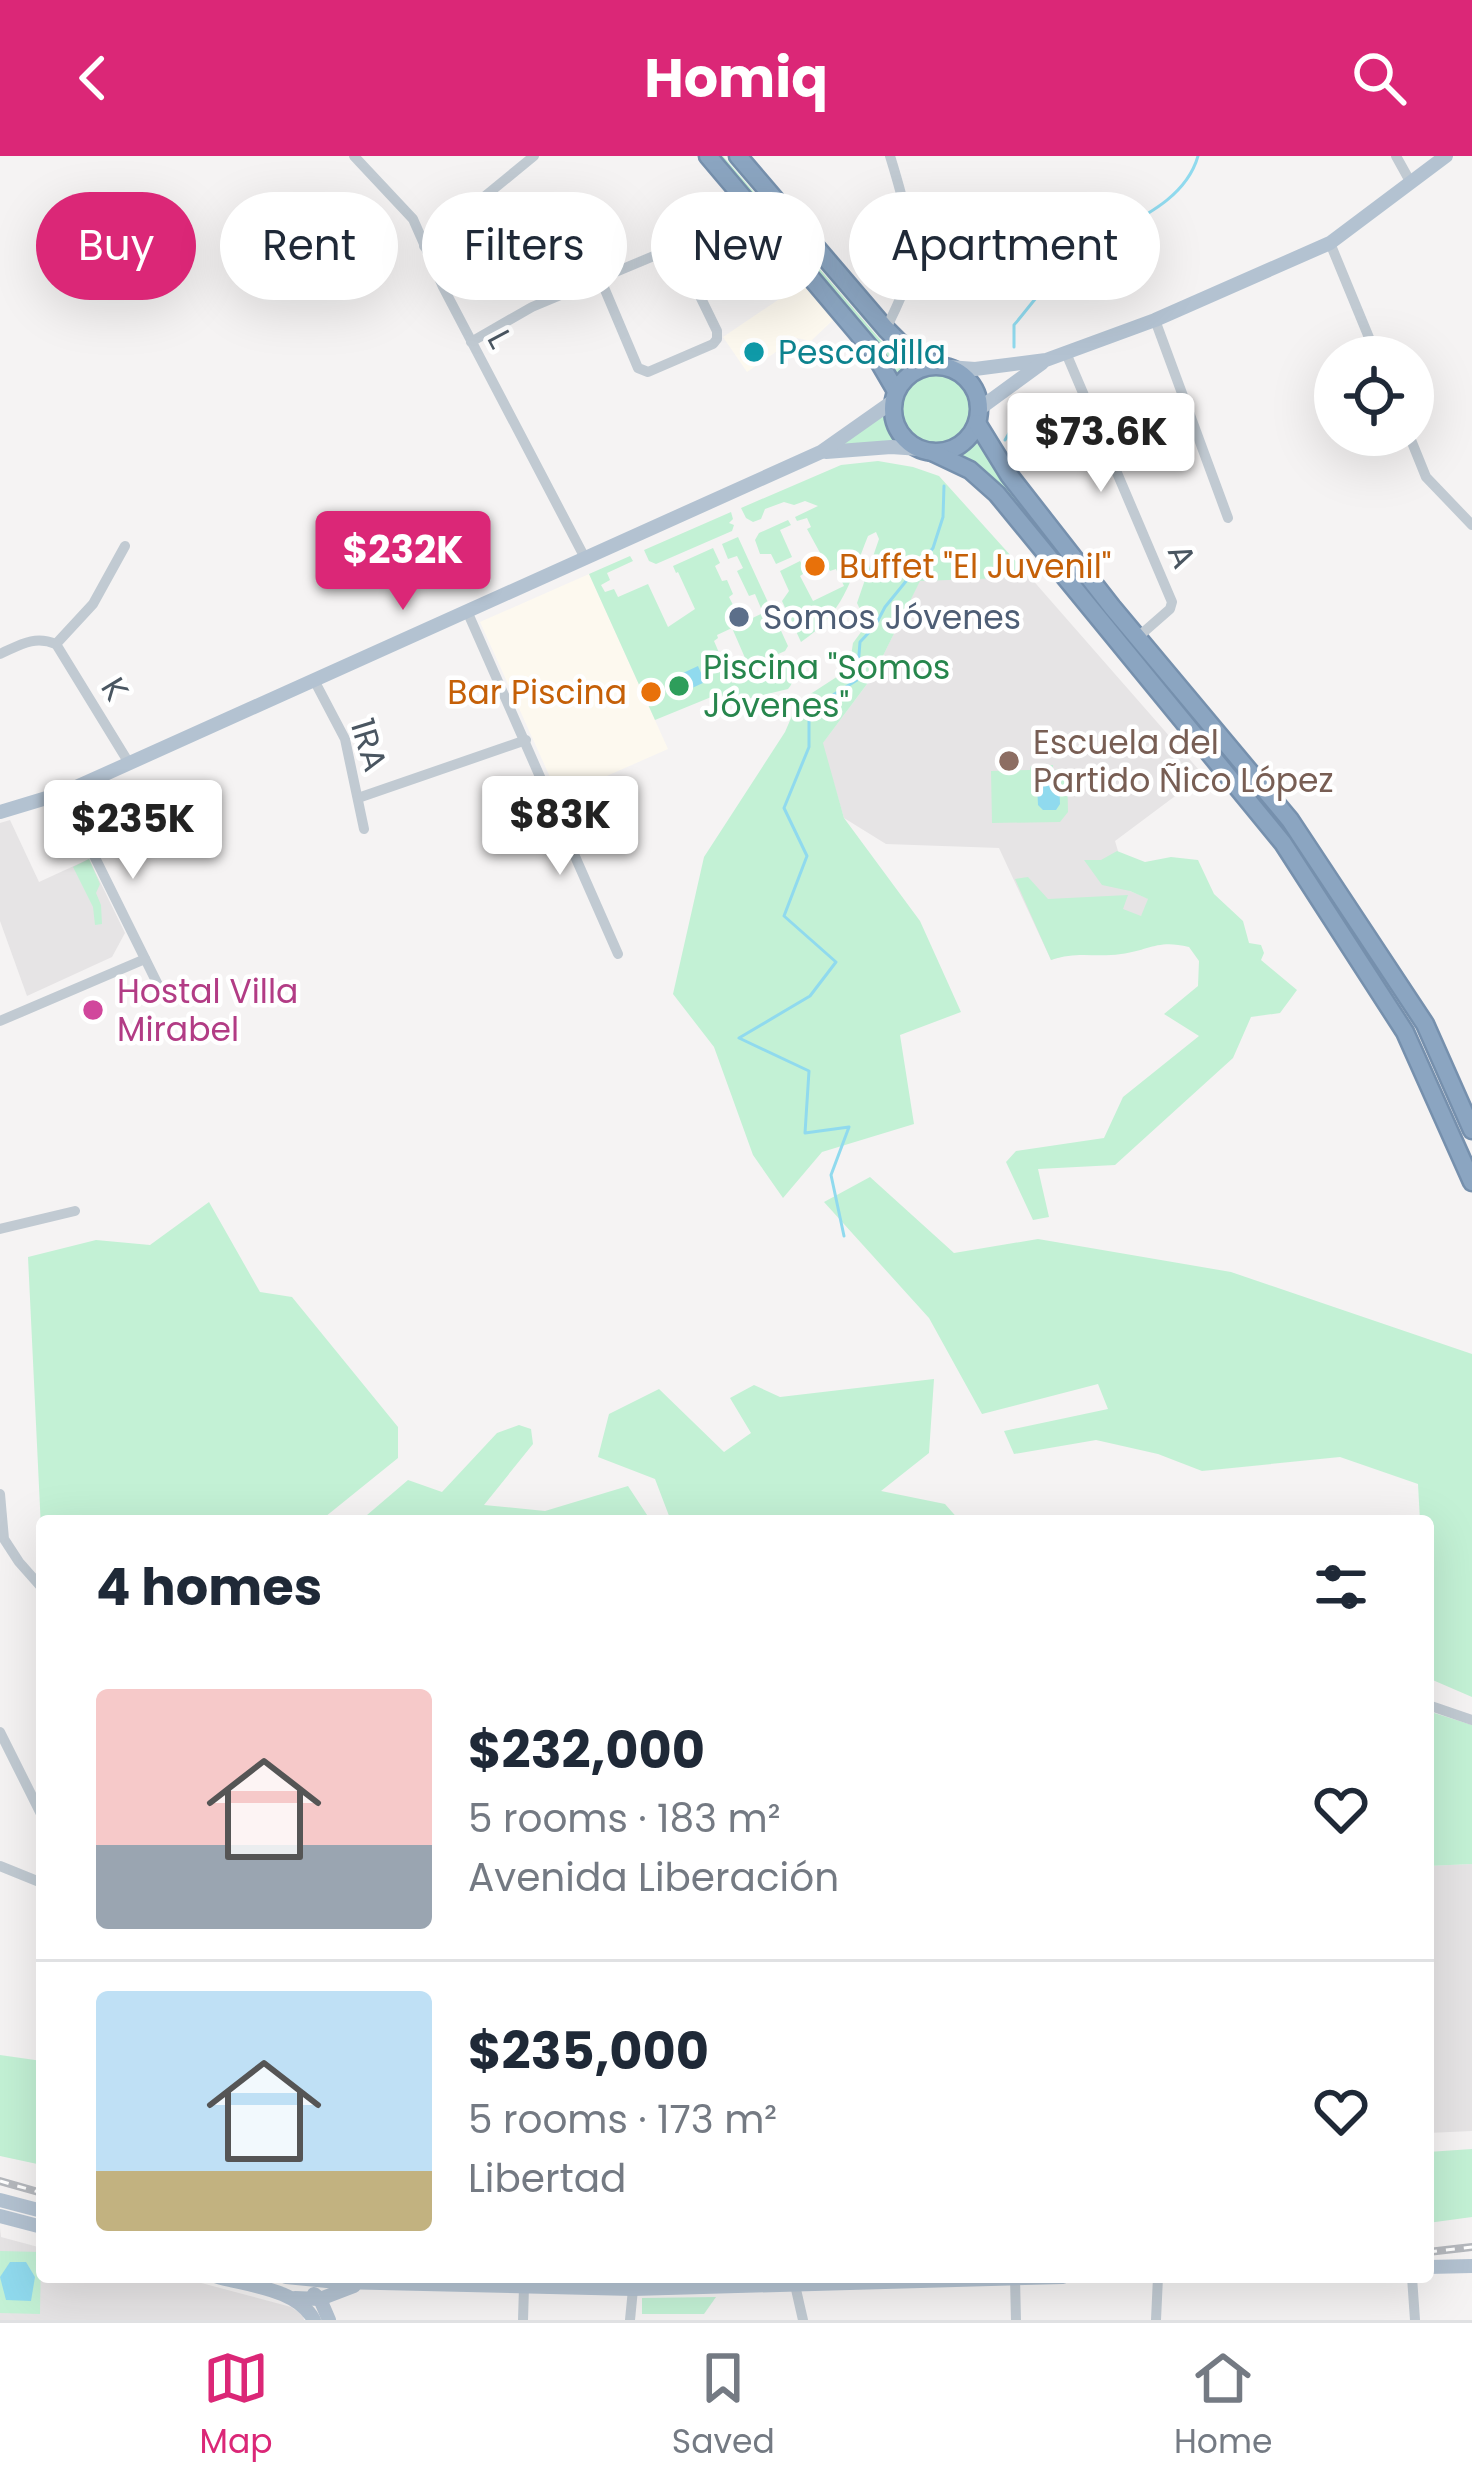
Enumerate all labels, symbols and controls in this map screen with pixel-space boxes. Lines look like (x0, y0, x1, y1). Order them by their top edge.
text: Homiq (644, 40, 828, 116)
icon: back (60, 45, 126, 111)
icon: search (1346, 45, 1412, 111)
chip: Buy (36, 192, 196, 300)
chip: Rent (220, 192, 398, 300)
chip: Filters (422, 192, 627, 300)
chip: New (651, 192, 825, 300)
chip: Apartment (849, 192, 1160, 300)
street label: L (476, 322, 524, 356)
place label: Pescadilla (778, 329, 946, 376)
map controls (1314, 336, 1434, 456)
button: locate (1314, 336, 1434, 456)
marker: Pescadilla (741, 339, 767, 365)
pin: $73.6K (1003, 393, 1199, 495)
text: $73.6K (1034, 404, 1168, 459)
pin: $232K (319, 511, 487, 613)
text: $232K (343, 522, 463, 577)
street label: A (1156, 537, 1208, 575)
place label: Buffet "El Juvenil" (839, 543, 1111, 590)
marker: Buffet "El Juvenil" (802, 553, 828, 579)
place label: Somos Jóvenes (763, 594, 1021, 641)
marker: Somos Jóvenes (726, 604, 752, 630)
place label: Piscina "Somos Jóvenes" (703, 644, 950, 729)
street label: K (90, 668, 140, 710)
place label: Bar Piscina (447, 669, 627, 716)
marker: Piscina "Somos Jóvenes" (666, 673, 692, 699)
marker: Bar Piscina (638, 679, 664, 705)
street label: 1RA (339, 713, 399, 777)
place label: Escuela del Partido Ñico López (1033, 719, 1334, 804)
marker: Escuela del Partido Ñico López (996, 748, 1022, 774)
pin: $83K (489, 776, 631, 878)
pin: $235K (49, 780, 217, 882)
text: $83K (509, 787, 611, 842)
text: $235K (71, 791, 195, 846)
place label: Hostal Villa Mirabel (117, 968, 298, 1053)
marker: Hostal Villa Mirabel (80, 997, 106, 1023)
text: 4 homes (96, 1551, 322, 1623)
icon: filters (1308, 1554, 1374, 1620)
text: $232,000 (468, 1714, 705, 1786)
icon: home (192, 1737, 336, 1881)
icon: heart (1308, 1776, 1374, 1842)
text: 5 rooms · 183 m² (468, 1791, 781, 1846)
text: Avenida Liberación (468, 1850, 839, 1905)
text: $235,000 (468, 2015, 709, 2087)
icon: home (192, 2039, 336, 2183)
icon: heart (1308, 2078, 1374, 2144)
text: 5 rooms · 173 m² (468, 2092, 777, 2147)
text: Libertad (468, 2151, 626, 2206)
tab: Map (200, 2345, 273, 2467)
tab: Saved (672, 2345, 775, 2467)
tab: Home (1174, 2345, 1272, 2467)

